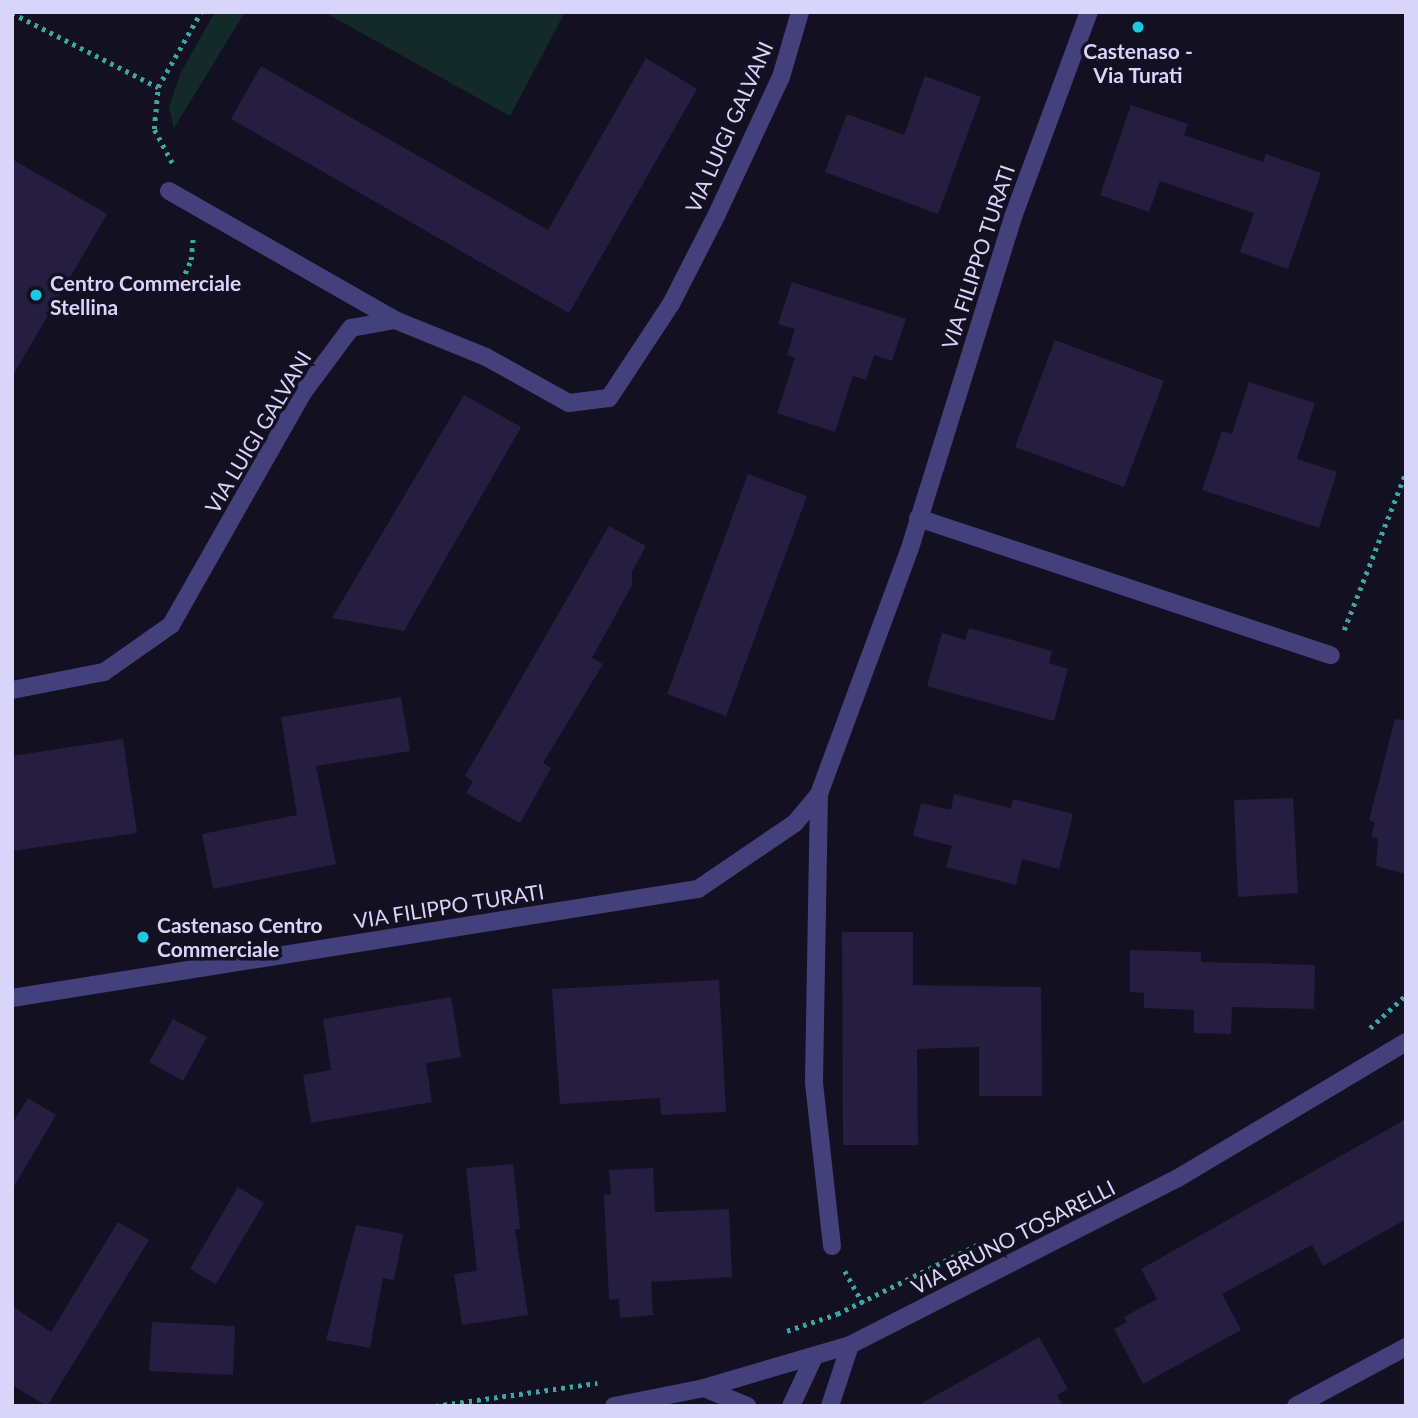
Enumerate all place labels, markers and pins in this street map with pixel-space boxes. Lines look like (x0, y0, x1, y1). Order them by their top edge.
marker: Castenaso - Via Turati (1130, 19, 1146, 35)
place label: Castenaso - Via Turati (1083, 38, 1193, 88)
place label: Centro Commerciale Stellina (50, 270, 241, 320)
marker: Centro Commerciale Stellina (28, 287, 44, 303)
place label: Castenaso Centro Commerciale (157, 912, 323, 962)
marker: Castenaso Centro Commerciale (135, 929, 151, 945)

